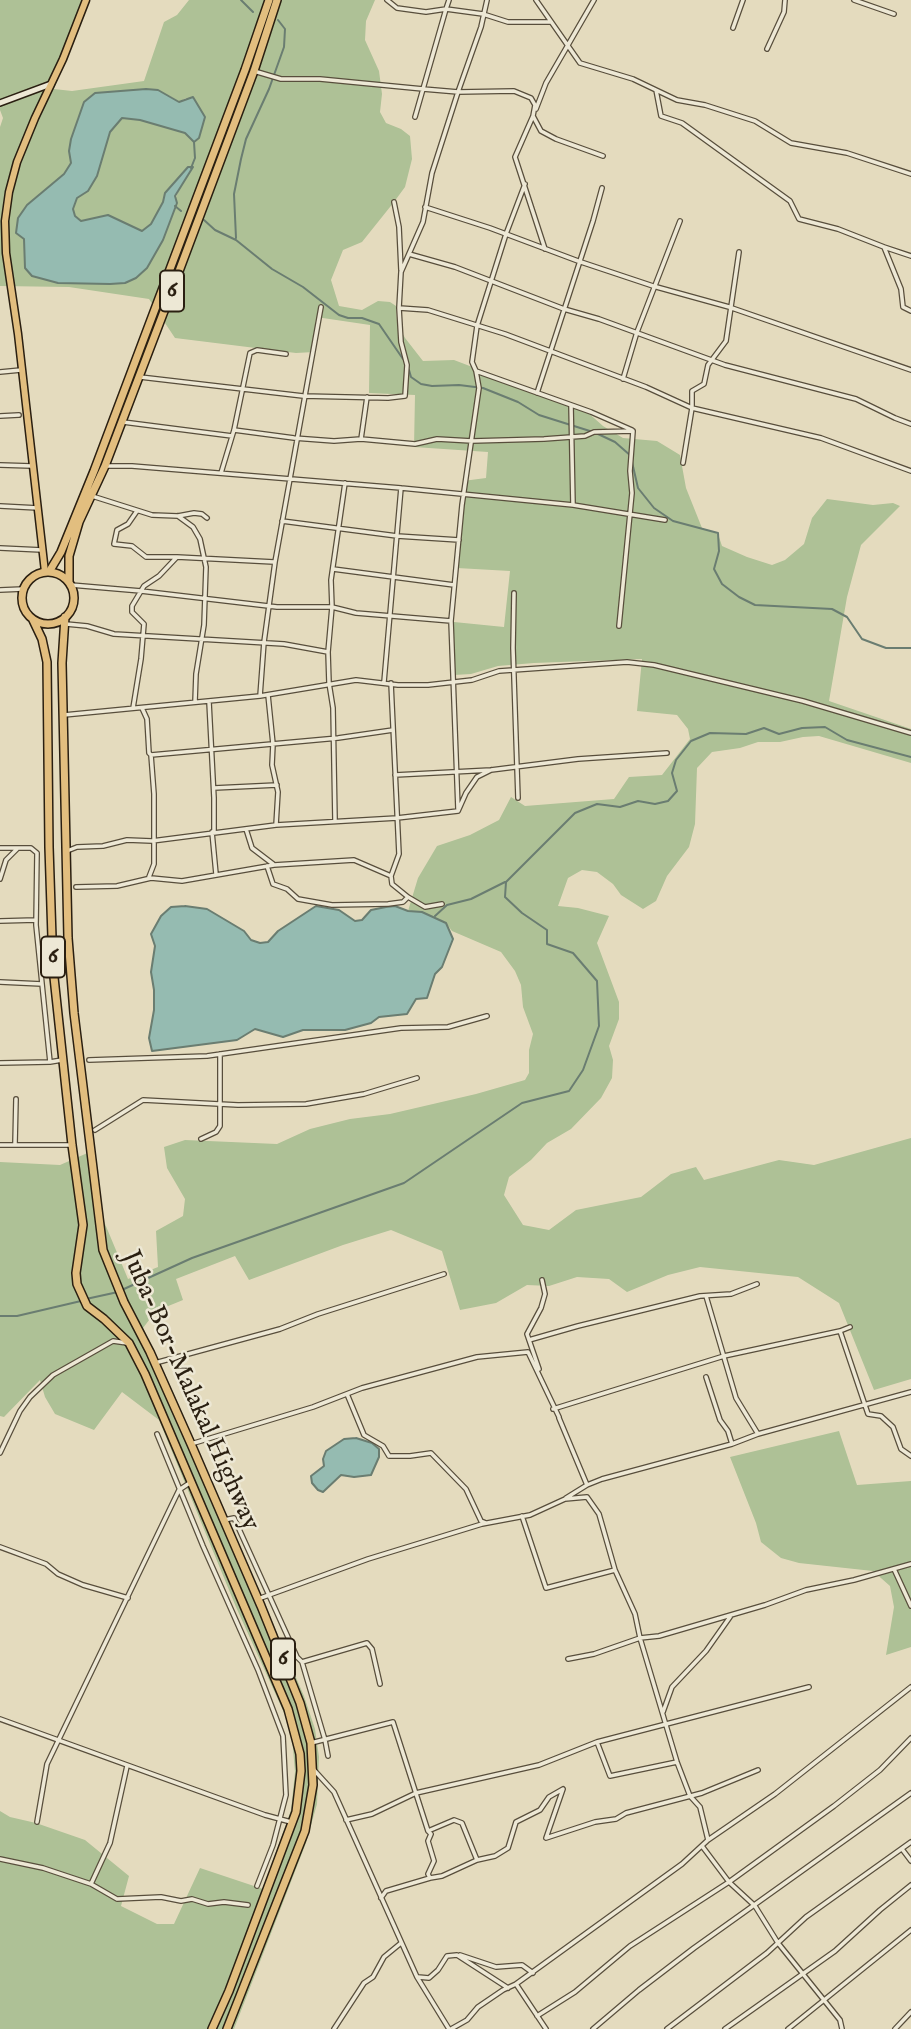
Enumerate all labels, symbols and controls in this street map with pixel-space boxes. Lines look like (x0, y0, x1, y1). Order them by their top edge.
road number: 6 (160, 270, 184, 312)
road number: 6 (41, 937, 65, 978)
street label: Juba-Bor-Malakal Highway (113, 1246, 265, 1536)
road number: 6 (271, 1638, 295, 1680)

